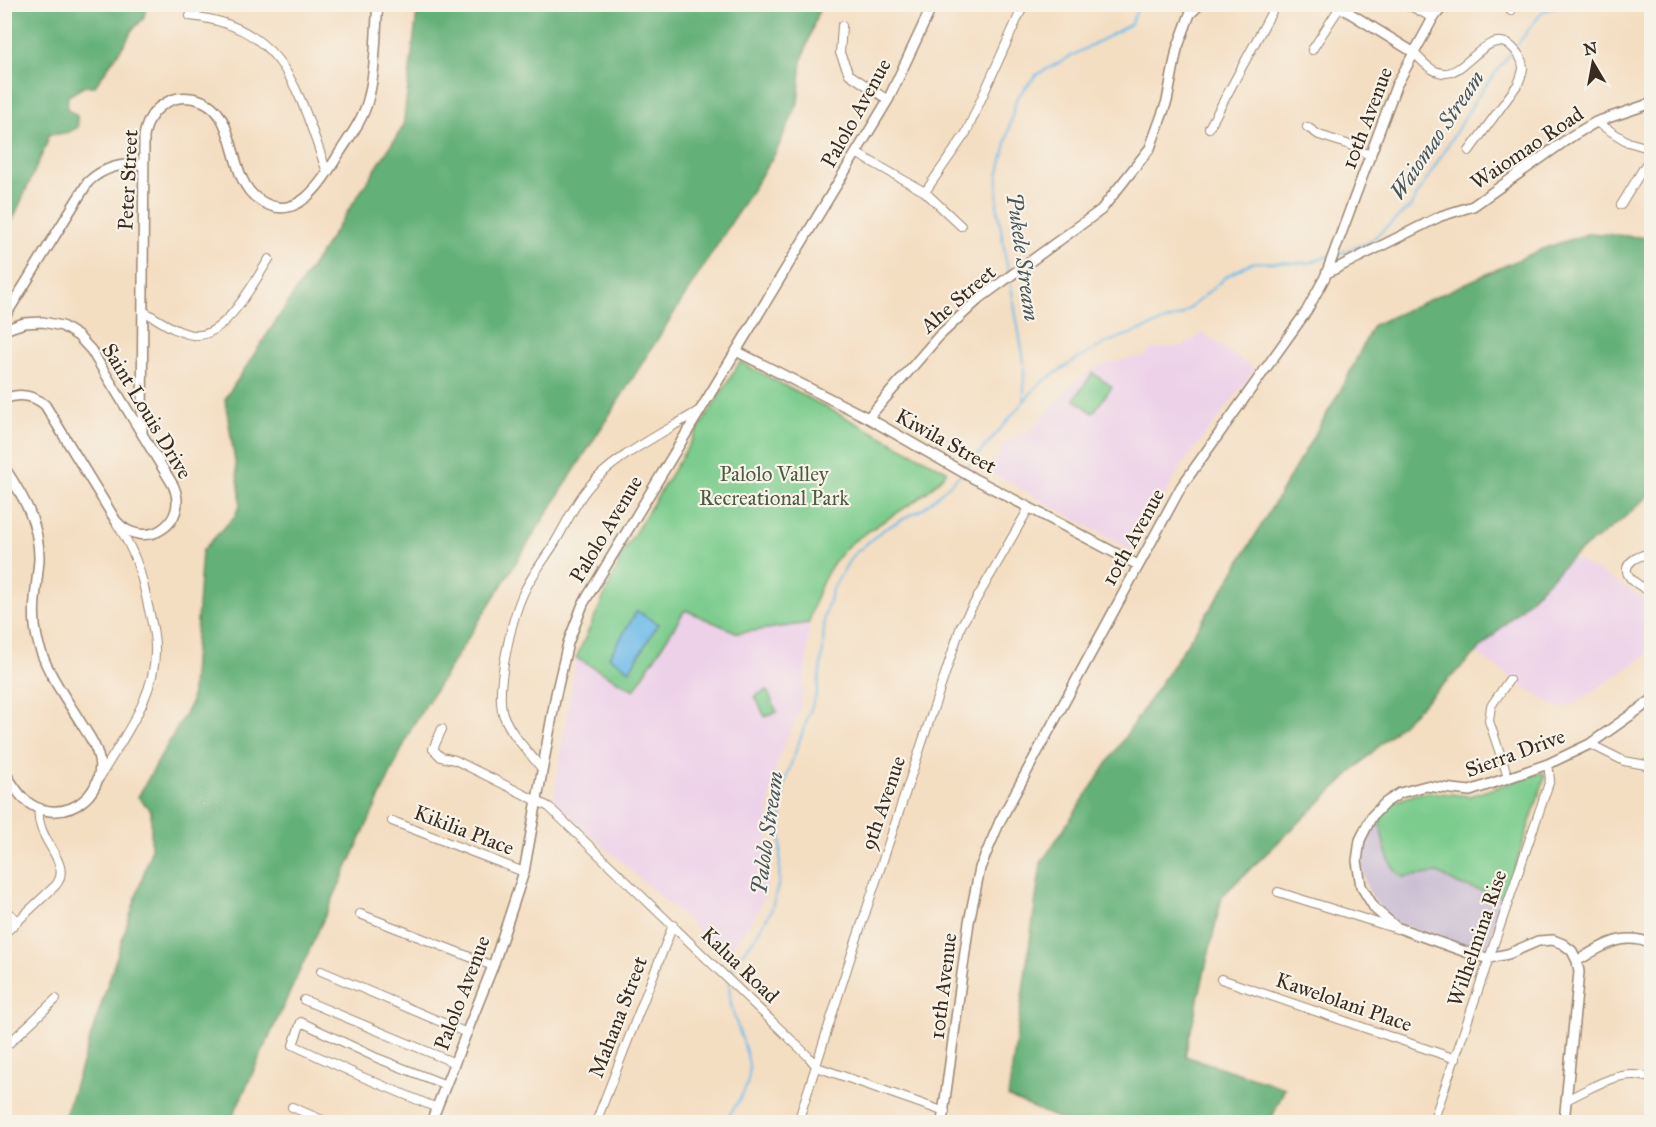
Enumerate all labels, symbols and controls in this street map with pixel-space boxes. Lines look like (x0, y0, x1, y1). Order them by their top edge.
north arrow (1563, 33, 1623, 93)
text: N (1582, 38, 1599, 59)
street label: Palolo Avenue (815, 54, 897, 172)
street label: 10th Avenue (1336, 63, 1398, 173)
water label: Waiomao Stream (1384, 65, 1490, 205)
street label: Waiomao Road (1466, 100, 1589, 195)
street label: Peter Street (112, 128, 144, 231)
water label: Pukele Stream (1001, 191, 1045, 323)
street label: Ahe Street (914, 259, 1001, 339)
street label: Saint Louis Drive (96, 338, 198, 484)
street label: Kiwila Street (891, 403, 1001, 480)
park label: Palolo Valley Recreational Park (699, 461, 849, 511)
street label: Palolo Avenue (564, 470, 648, 587)
street label: 10th Avenue (1096, 484, 1170, 590)
street label: Sierra Drive (1462, 723, 1569, 783)
street label: 9th Avenue (855, 752, 911, 854)
water label: Palolo Stream (745, 769, 789, 896)
street label: Kikilia Place (410, 799, 518, 861)
street label: Wilhelmina Rise (1442, 866, 1513, 1010)
street label: Kalua Road (695, 921, 785, 1009)
street label: 10th Avenue (924, 931, 962, 1041)
street label: Palolo Avenue (428, 932, 496, 1054)
street label: Mahana Street (583, 952, 653, 1081)
street label: Kawelolani Place (1272, 966, 1416, 1038)

